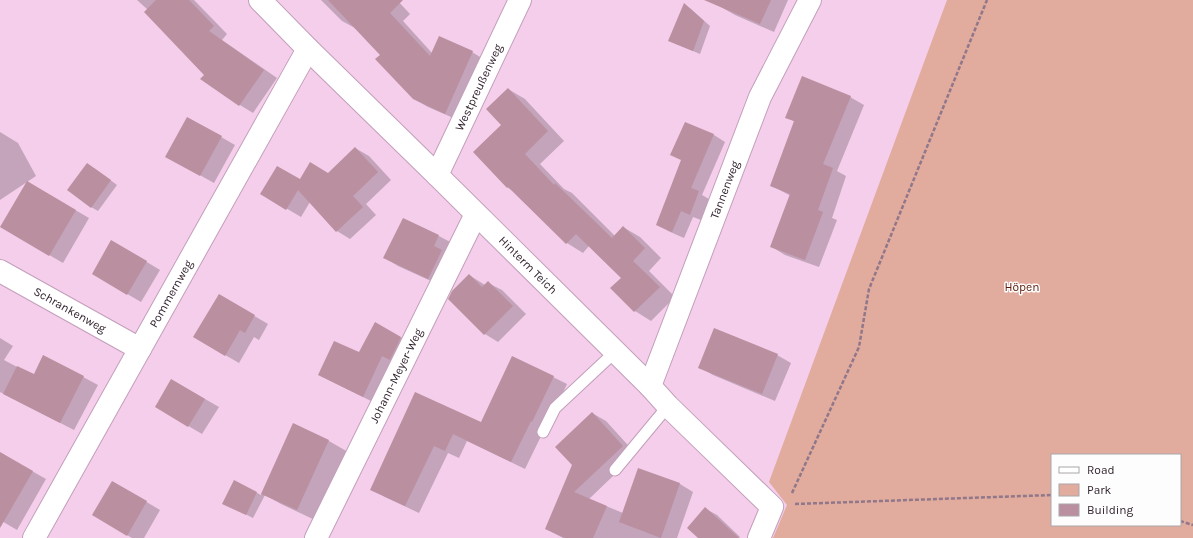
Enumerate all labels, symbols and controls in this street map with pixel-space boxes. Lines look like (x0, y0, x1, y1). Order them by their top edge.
street label: Westpreußenweg (452, 41, 505, 133)
street label: Tannenweg (707, 158, 742, 221)
street label: Hinterm Teich (496, 233, 560, 297)
street label: Pommernweg (146, 257, 195, 330)
park label: Höpen (1005, 280, 1040, 294)
street label: Schrankenweg (31, 284, 109, 336)
street label: Johann-Meyer-Weg (367, 326, 426, 425)
legend (1051, 454, 1181, 526)
text: Road (1087, 463, 1115, 477)
text: Park (1087, 483, 1112, 497)
text: Building (1087, 503, 1134, 517)

